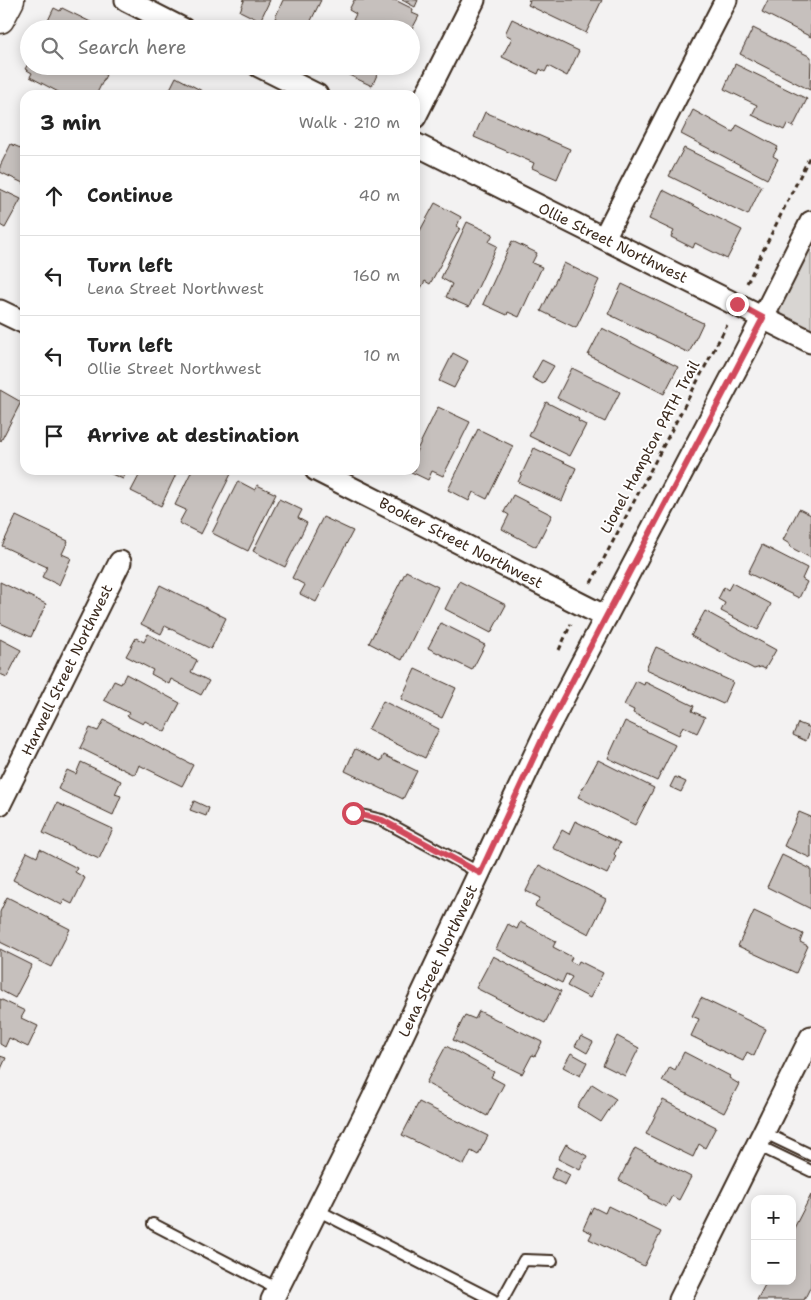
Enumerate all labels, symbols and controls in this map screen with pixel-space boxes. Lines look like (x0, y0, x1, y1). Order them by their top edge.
search box (20, 20, 420, 75)
icon: search (38, 34, 66, 62)
text: Search here (78, 35, 187, 60)
text: 3 min (40, 109, 101, 137)
text: Walk · 210 m (299, 112, 400, 133)
icon: ahead (40, 182, 68, 210)
text: Continue (87, 183, 173, 208)
text: 40 m (358, 185, 400, 206)
street label: Ollie Street Northwest (535, 198, 691, 288)
text: Turn left (87, 253, 173, 278)
icon: left (40, 262, 68, 290)
text: 160 m (353, 265, 400, 286)
text: Lena Street Northwest (87, 278, 264, 299)
route end (726, 293, 749, 316)
text: Turn left (87, 333, 173, 358)
icon: left (40, 342, 68, 370)
text: 10 m (363, 345, 400, 366)
street label: Lionel Hampton PATH Trail (596, 356, 704, 537)
text: Ollie Street Northwest (87, 358, 262, 379)
icon: arrive (40, 422, 68, 450)
text: Arrive at destination (87, 423, 299, 448)
street label: Booker Street Northwest (376, 493, 546, 593)
street label: Harwell Street Northwest (17, 581, 117, 759)
route start (342, 802, 365, 825)
street label: Lena Street Northwest (394, 882, 482, 1040)
map controls (751, 1195, 796, 1285)
button: + (751, 1195, 796, 1240)
button: − (751, 1240, 796, 1285)

